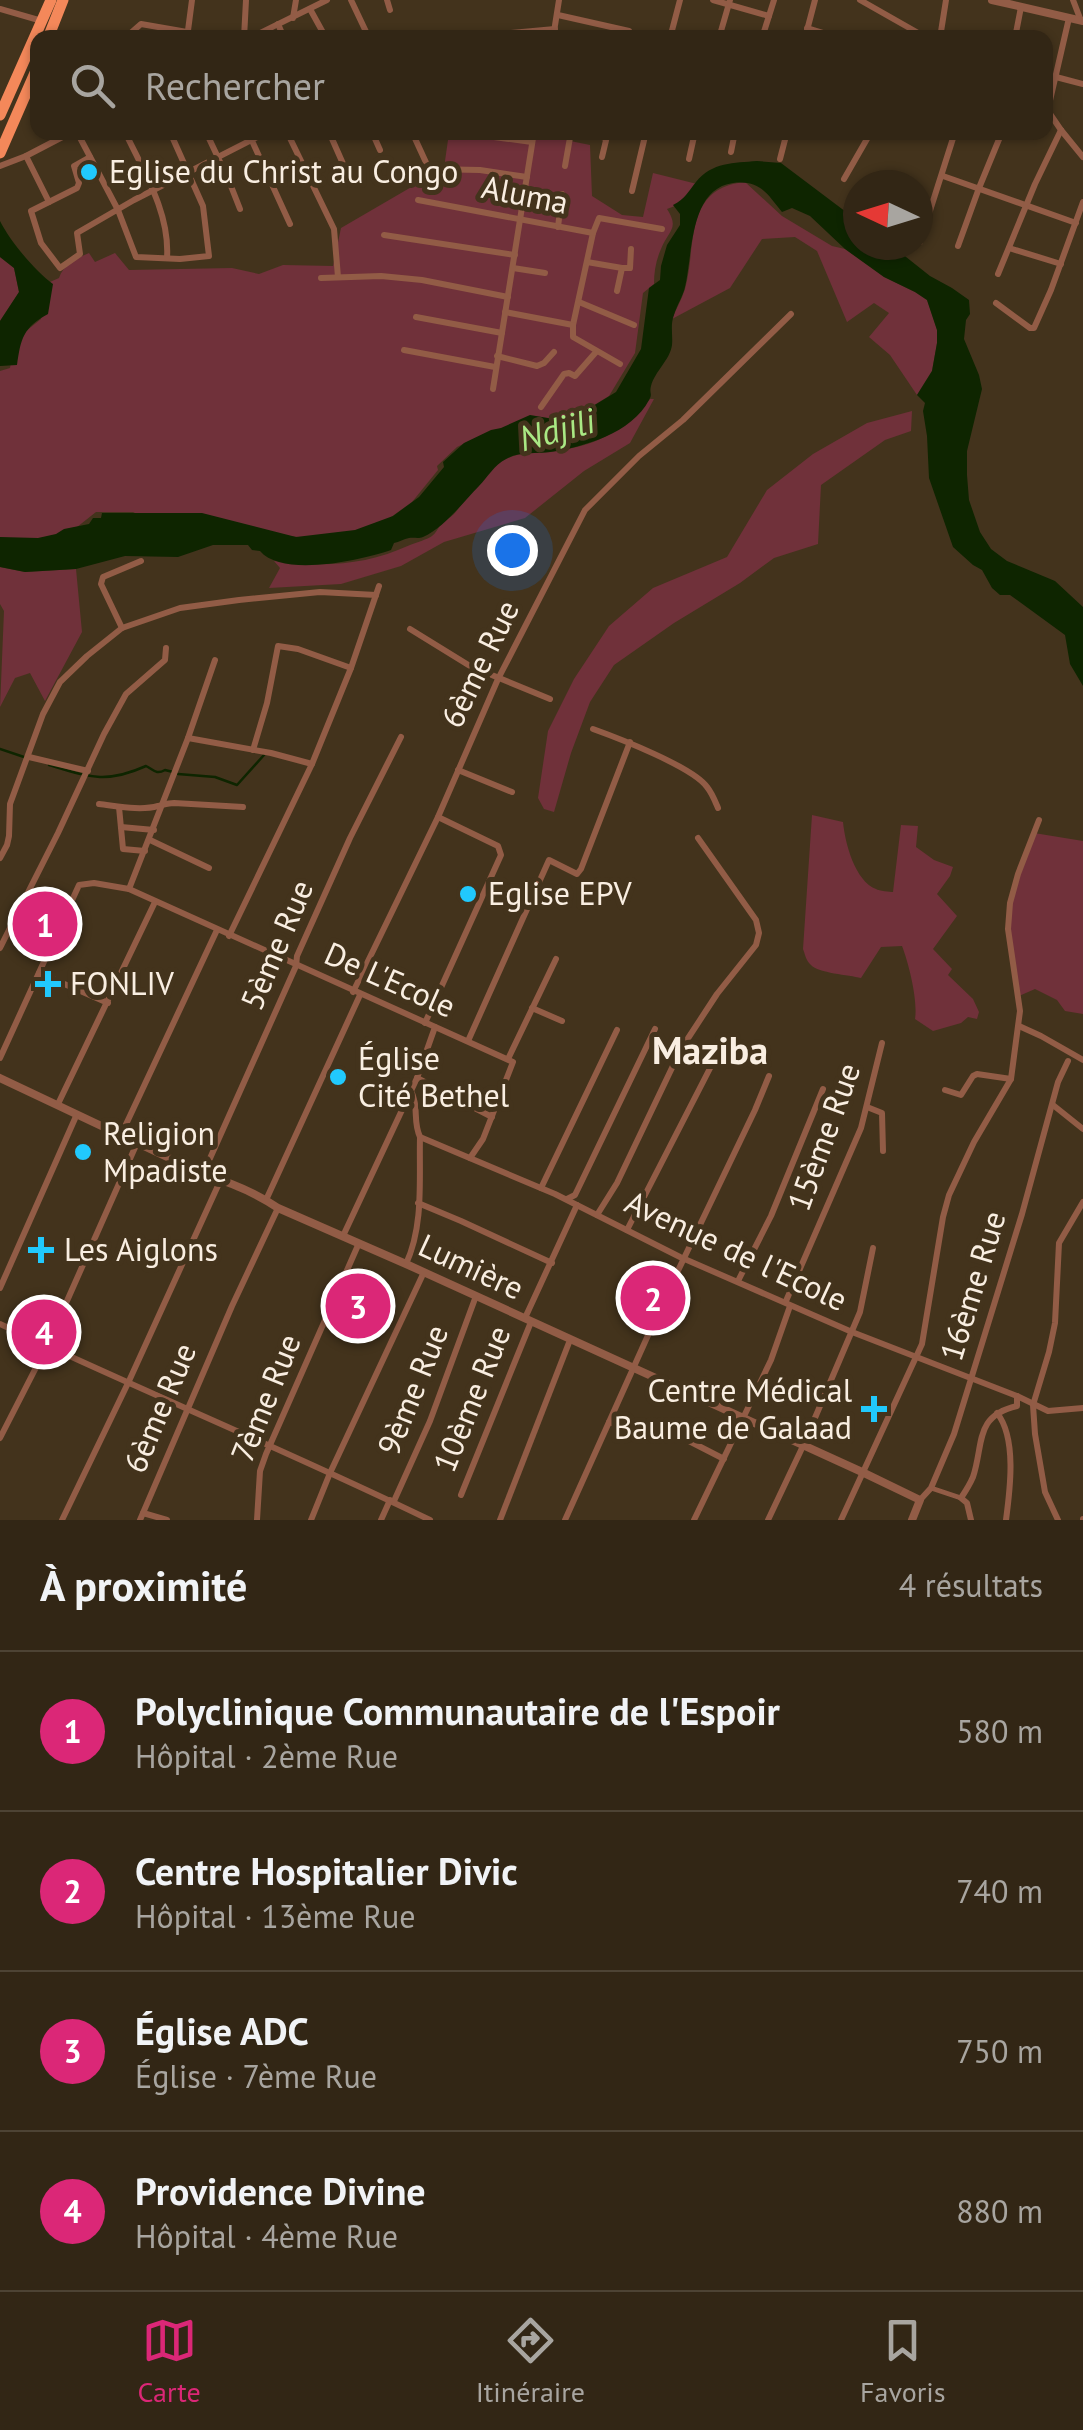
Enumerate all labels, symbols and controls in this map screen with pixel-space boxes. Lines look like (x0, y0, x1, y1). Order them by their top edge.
search box (30, 30, 1053, 140)
icon: search (65, 58, 120, 113)
text: Rechercher (145, 61, 325, 110)
place label: Eglise du Christ au Congo (109, 150, 458, 192)
marker: Eglise du Christ au Congo (78, 161, 100, 183)
street label: Aluma (478, 165, 572, 223)
north arrow (843, 170, 933, 260)
water label: Ndjili (514, 397, 601, 461)
your location (487, 525, 538, 576)
street label: 6ème Rue (430, 593, 528, 734)
place label: Eglise EPV (488, 872, 633, 914)
street label: 5ème Rue (230, 873, 322, 1016)
marker: Eglise EPV (457, 883, 479, 905)
pin: 1 (12, 886, 78, 962)
street label: De L'Ecole (318, 932, 462, 1027)
place label: FONLIV (70, 962, 175, 1004)
marker: FONLIV (35, 971, 61, 997)
district label: Maziba (652, 1025, 768, 1074)
place label: Église Cité Bethel (358, 1037, 510, 1116)
street label: 15ème Rue (777, 1057, 869, 1216)
marker: Église Cité Bethel (327, 1066, 349, 1088)
place label: Religion Mpadiste (103, 1112, 228, 1191)
marker: Religion Mpadiste (72, 1141, 94, 1163)
street label: Avenue de l'Ecole (619, 1180, 854, 1320)
street label: 16ème Rue (929, 1206, 1015, 1366)
street label: Lumière (412, 1224, 531, 1309)
place label: Les Aiglons (64, 1228, 218, 1270)
marker: Les Aiglons (28, 1237, 54, 1263)
pin: 2 (620, 1260, 686, 1336)
pin: 3 (326, 1268, 390, 1344)
pin: 4 (12, 1294, 76, 1370)
street label: 9ème Rue (367, 1318, 457, 1461)
street label: 10ème Rue (423, 1319, 519, 1478)
street label: 7ème Rue (220, 1327, 310, 1468)
street label: 6ème Rue (113, 1336, 205, 1479)
place label: Centre Médical Baume de Galaad (614, 1369, 853, 1448)
marker: Centre Médical Baume de Galaad (861, 1396, 887, 1422)
text: À proximité (40, 1558, 247, 1613)
text: 4 résultats (899, 1564, 1043, 1606)
text: Polyclinique Communautaire de l'Espoir (135, 1686, 780, 1735)
text: 1 (63, 1710, 82, 1752)
text: 580 m (956, 1710, 1043, 1752)
text: Hôpital · 2ème Rue (135, 1735, 398, 1777)
text: Centre Hospitalier Divic (135, 1846, 518, 1895)
text: 2 (63, 1870, 82, 1912)
text: 740 m (956, 1870, 1043, 1912)
text: Hôpital · 13ème Rue (135, 1895, 415, 1937)
text: Église ADC (135, 2006, 309, 2055)
text: 3 (63, 2030, 82, 2072)
text: 750 m (956, 2030, 1043, 2072)
text: Église · 7ème Rue (135, 2055, 377, 2097)
text: Providence Divine (135, 2166, 426, 2215)
text: 4 (63, 2190, 82, 2232)
text: 880 m (956, 2190, 1043, 2232)
text: Hôpital · 4ème Rue (135, 2215, 398, 2257)
tab: Carte (138, 2313, 201, 2410)
tab: Itinéraire (476, 2313, 585, 2410)
tab: Favoris (860, 2313, 945, 2410)

